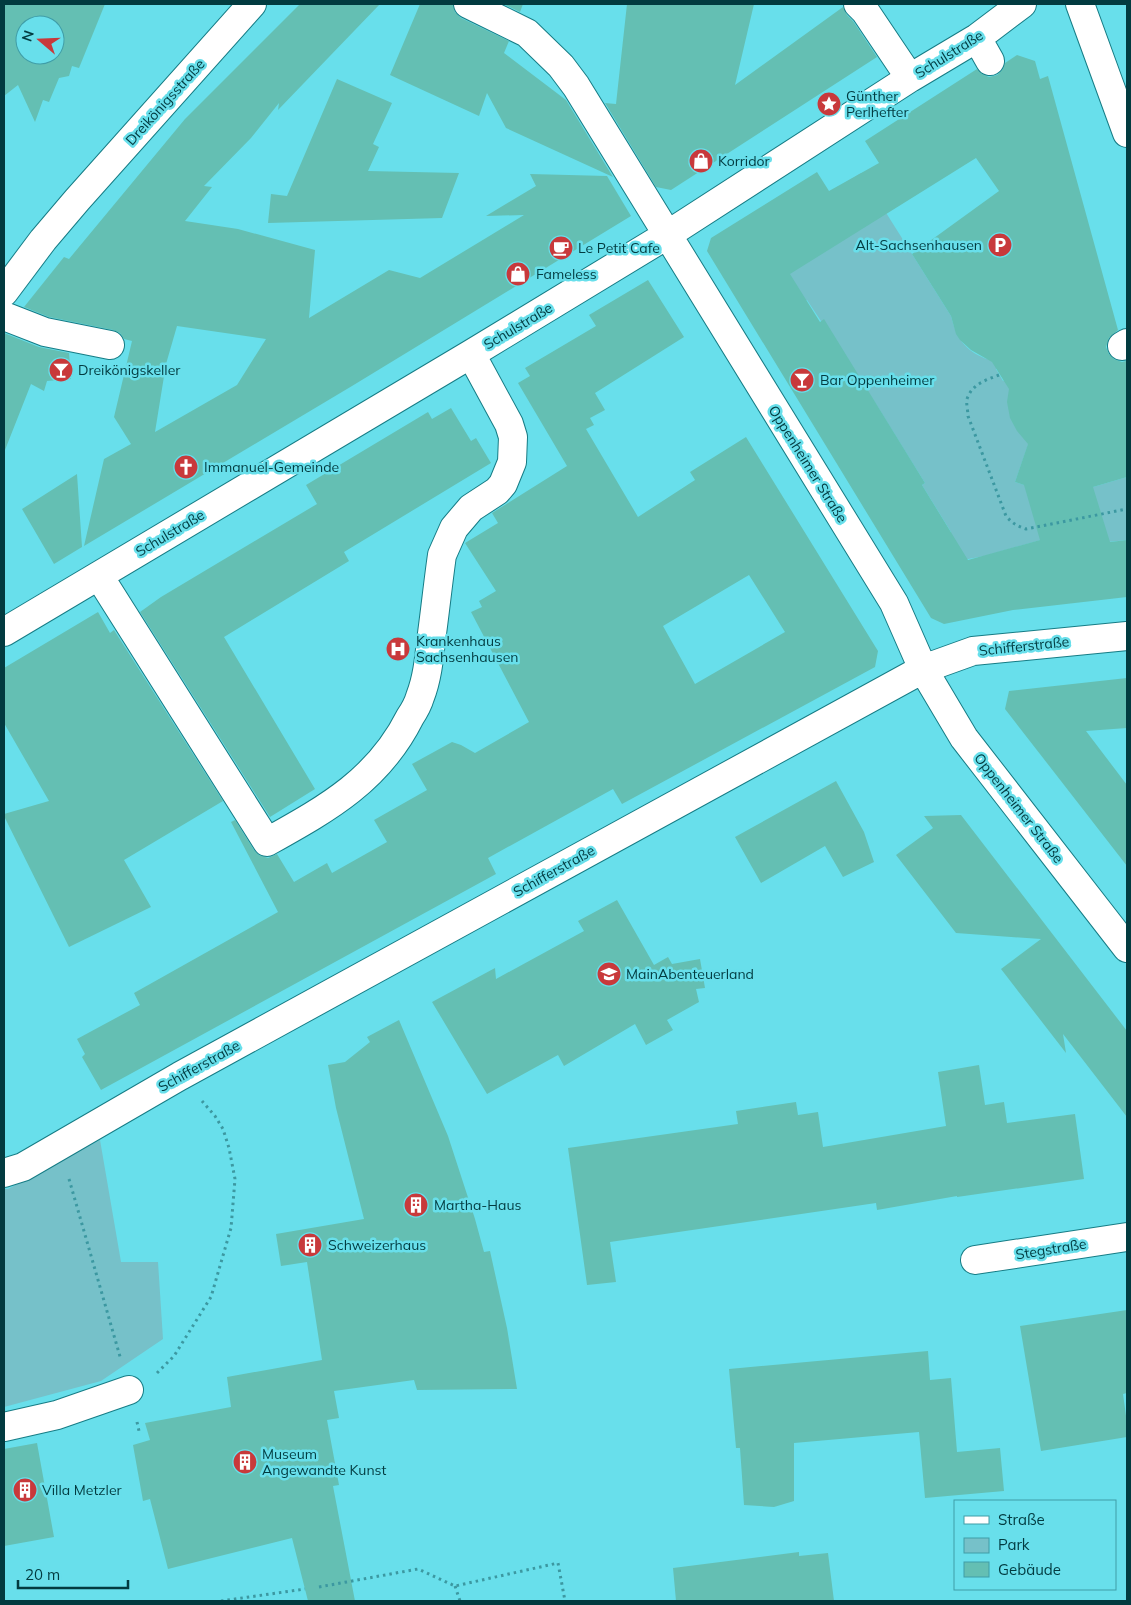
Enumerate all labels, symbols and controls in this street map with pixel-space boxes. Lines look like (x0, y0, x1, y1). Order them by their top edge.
north arrow (15, 15, 65, 65)
street label: Schulstraße (912, 26, 986, 82)
text: N (17, 28, 38, 44)
street label: Dreikönigsstraße (121, 55, 209, 149)
place label: Günther Perlhefter (846, 87, 909, 121)
place icon: Günther Perlhefter (816, 91, 842, 117)
shop icon: Korridor (688, 148, 714, 174)
place label: Korridor (718, 152, 771, 170)
parking icon: Alt-Sachsenhausen (987, 232, 1013, 258)
cafe icon: Le Petit Cafe (548, 235, 574, 261)
place label: Alt-Sachsenhausen (855, 236, 982, 254)
place label: Le Petit Cafe (578, 239, 660, 257)
shop icon: Fameless (505, 261, 531, 287)
place label: Fameless (536, 265, 597, 283)
street label: Schulstraße (480, 298, 556, 354)
bar icon: Dreikönigskeller (48, 357, 74, 383)
place label: Dreikönigskeller (78, 361, 181, 379)
bar icon: Bar Oppenheimer (789, 367, 815, 393)
place label: Bar Oppenheimer (820, 371, 935, 389)
street label: Oppenheimer Straße (765, 402, 851, 526)
church icon: Immanuel-Gemeinde (173, 454, 199, 480)
place label: Immanuel-Gemeinde (204, 458, 339, 476)
street label: Schulstraße (132, 505, 208, 561)
place label: Krankenhaus Sachsenhausen (416, 632, 518, 666)
street label: Schifferstraße (978, 632, 1070, 660)
hospital icon: Krankenhaus Sachsenhausen (385, 636, 411, 662)
street label: Oppenheimer Straße (970, 749, 1068, 867)
street label: Schifferstraße (510, 841, 598, 901)
school or university icon: MainAbenteuerland (596, 961, 622, 987)
place label: MainAbenteuerland (626, 965, 754, 983)
street label: Schifferstraße (155, 1036, 243, 1096)
building icon: Martha-Haus (403, 1192, 429, 1218)
place label: Martha-Haus (434, 1196, 522, 1214)
building icon: Schweizerhaus (297, 1232, 323, 1258)
street label: Stegstraße (1014, 1235, 1088, 1263)
place label: Schweizerhaus (328, 1236, 426, 1254)
place label: Museum Angewandte Kunst (262, 1445, 386, 1479)
building icon: Museum Angewandte Kunst (232, 1449, 258, 1475)
building icon: Villa Metzler (12, 1477, 38, 1503)
place label: Villa Metzler (42, 1481, 123, 1499)
legend (954, 1500, 1116, 1590)
text: Straße (998, 1510, 1045, 1529)
text: Park (998, 1535, 1030, 1554)
scale bar (18, 1558, 128, 1590)
text: Gebäude (998, 1560, 1061, 1579)
text: 20 m (25, 1565, 60, 1584)

